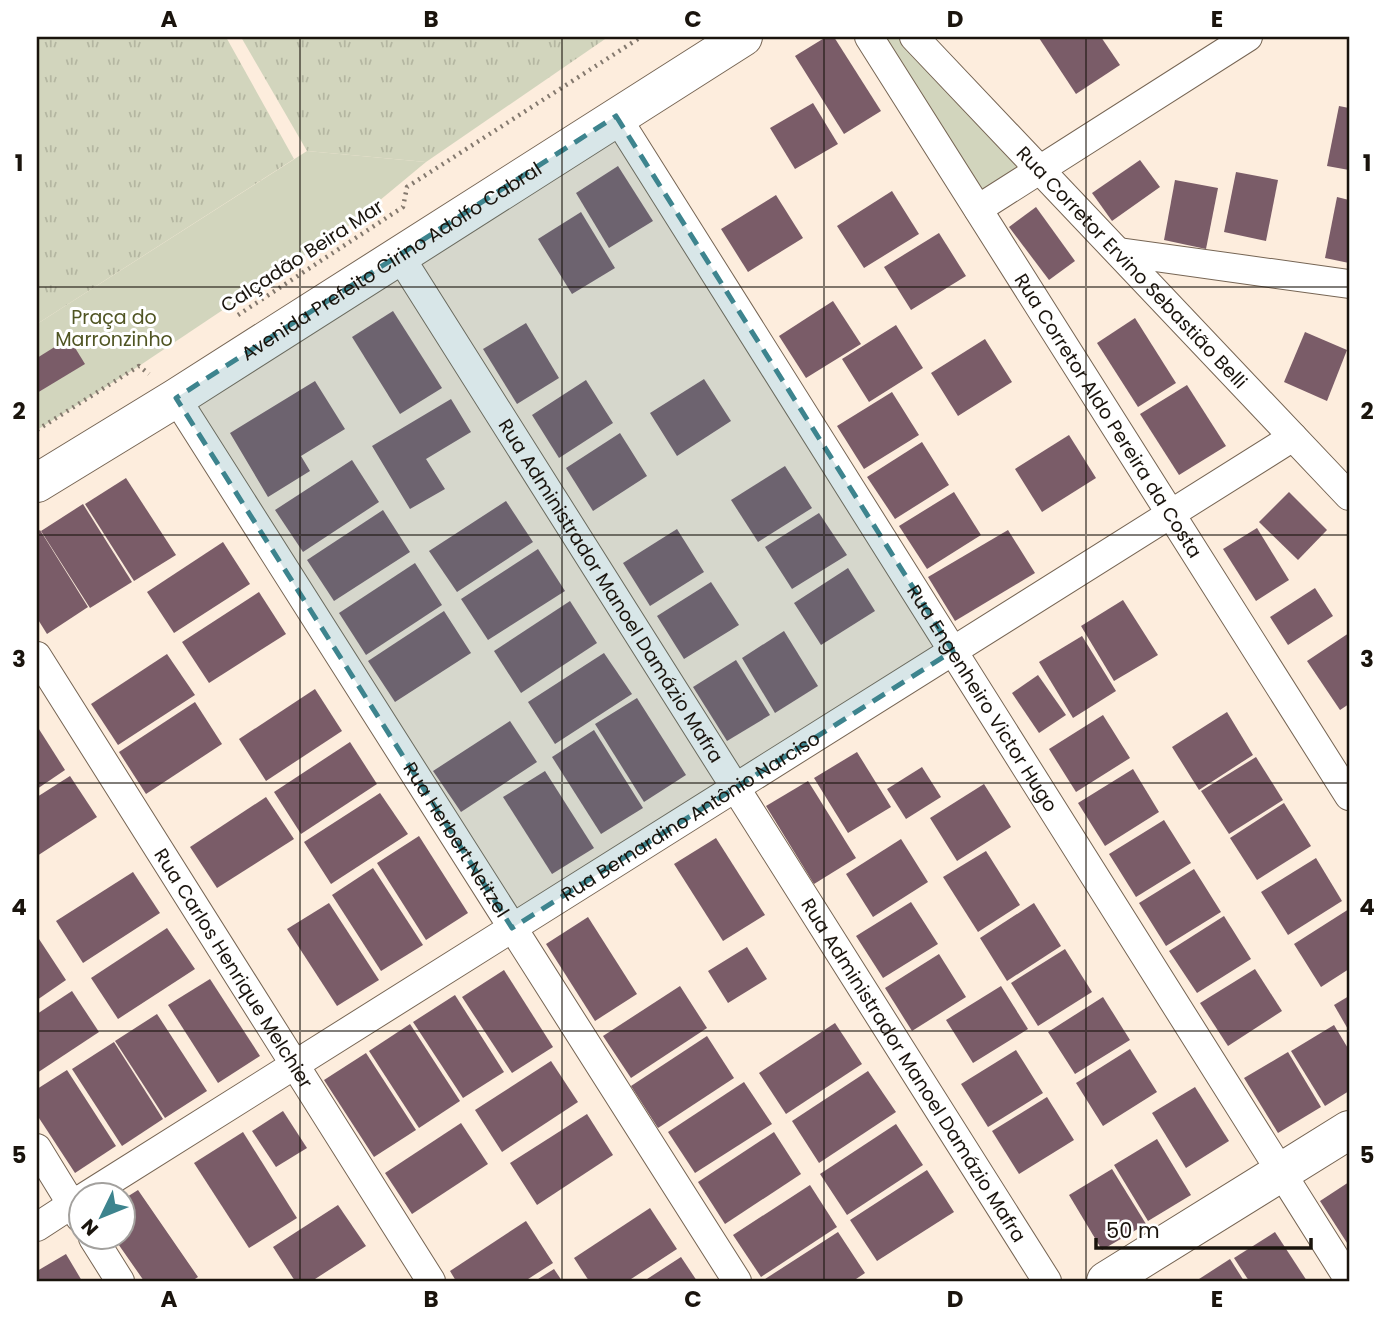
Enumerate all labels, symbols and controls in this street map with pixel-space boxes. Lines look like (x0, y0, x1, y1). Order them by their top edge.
text: A (161, 3, 178, 35)
text: B (423, 3, 439, 35)
text: C (684, 3, 702, 35)
text: D (947, 3, 963, 35)
text: E (1211, 3, 1223, 35)
street label: Rua Corretor Ervino Sebastião Belli (1010, 140, 1254, 394)
text: 1 (15, 147, 23, 179)
text: 1 (1363, 147, 1371, 179)
street label: Avenida Prefeito Cirino Adolfo Cabral (236, 155, 547, 367)
street label: Calçadão Beira Mar (215, 193, 389, 319)
street label: Rua Corretor Aldo Pereira da Costa (1008, 268, 1209, 563)
park label: Praça do Marronzinho (55, 304, 173, 353)
text: 2 (12, 395, 26, 427)
text: 2 (1360, 395, 1374, 427)
street label: Rua Administrador Manoel Damázio Mafra (492, 413, 730, 768)
street label: Rua Engenheiro Victor Hugo (901, 579, 1064, 817)
text: 3 (12, 643, 26, 675)
text: 3 (1360, 643, 1374, 675)
street label: Rua Bernardino Antônio Narciso (556, 724, 825, 907)
street label: Rua Herbert Neitzel (397, 757, 516, 922)
street label: Rua Carlos Henrique Melchier (148, 843, 320, 1093)
text: 4 (11, 891, 27, 923)
text: 4 (1359, 891, 1375, 923)
street label: Rua Administrador Manoel Damázio Mafra (795, 893, 1033, 1247)
text: 5 (12, 1139, 26, 1171)
text: 5 (1360, 1139, 1374, 1171)
north arrow (66, 1182, 136, 1252)
scale bar (1096, 1206, 1311, 1250)
text: N (75, 1213, 105, 1242)
text: 50 m (1106, 1216, 1160, 1245)
text: A (161, 1283, 178, 1315)
text: B (423, 1283, 439, 1315)
text: C (684, 1283, 702, 1315)
text: D (947, 1283, 963, 1315)
text: E (1211, 1283, 1223, 1315)

